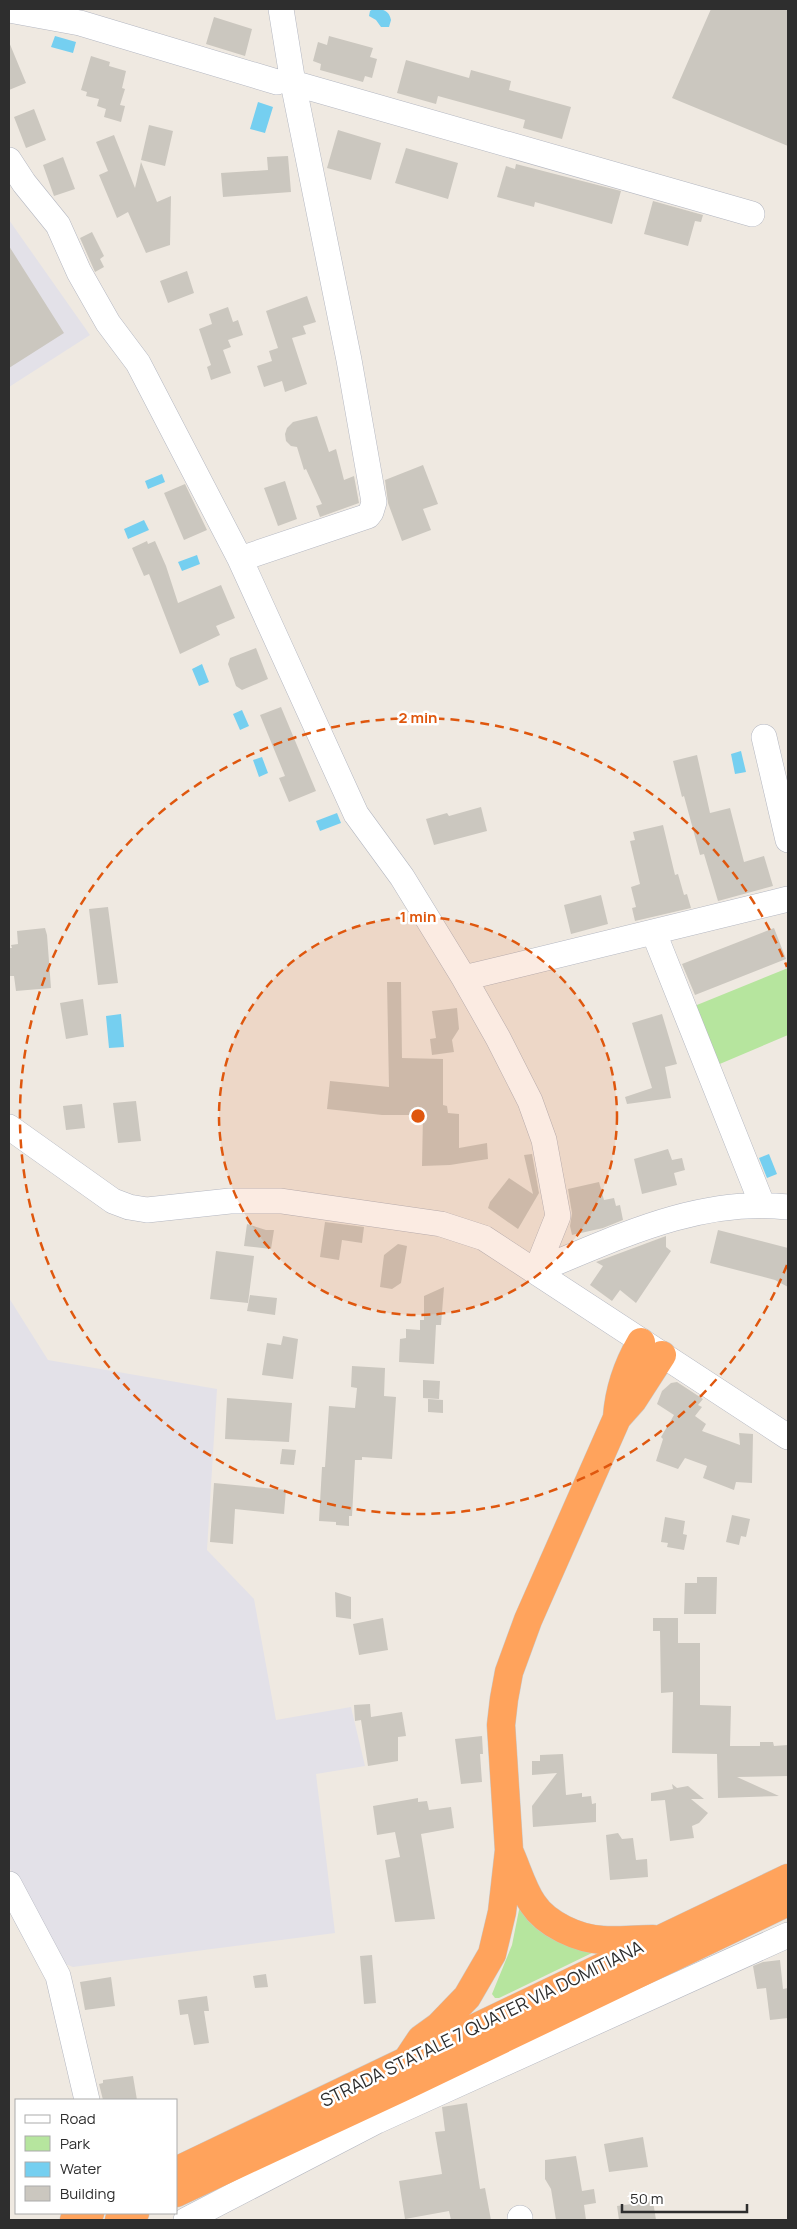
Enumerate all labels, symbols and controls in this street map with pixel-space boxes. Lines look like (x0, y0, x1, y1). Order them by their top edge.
text: 2 min (398, 707, 438, 728)
text: 1 min (400, 906, 436, 927)
centre of rings (409, 1107, 427, 1125)
street label: STRADA STATALE 7 QUATER VIA DOMITIANA (316, 1934, 648, 2112)
legend (15, 2099, 178, 2214)
text: Road (60, 2108, 96, 2129)
text: Park (60, 2133, 90, 2154)
text: Water (60, 2158, 102, 2179)
scale bar (622, 2182, 747, 2214)
text: Building (60, 2183, 115, 2204)
text: 50 m (630, 2188, 664, 2209)

